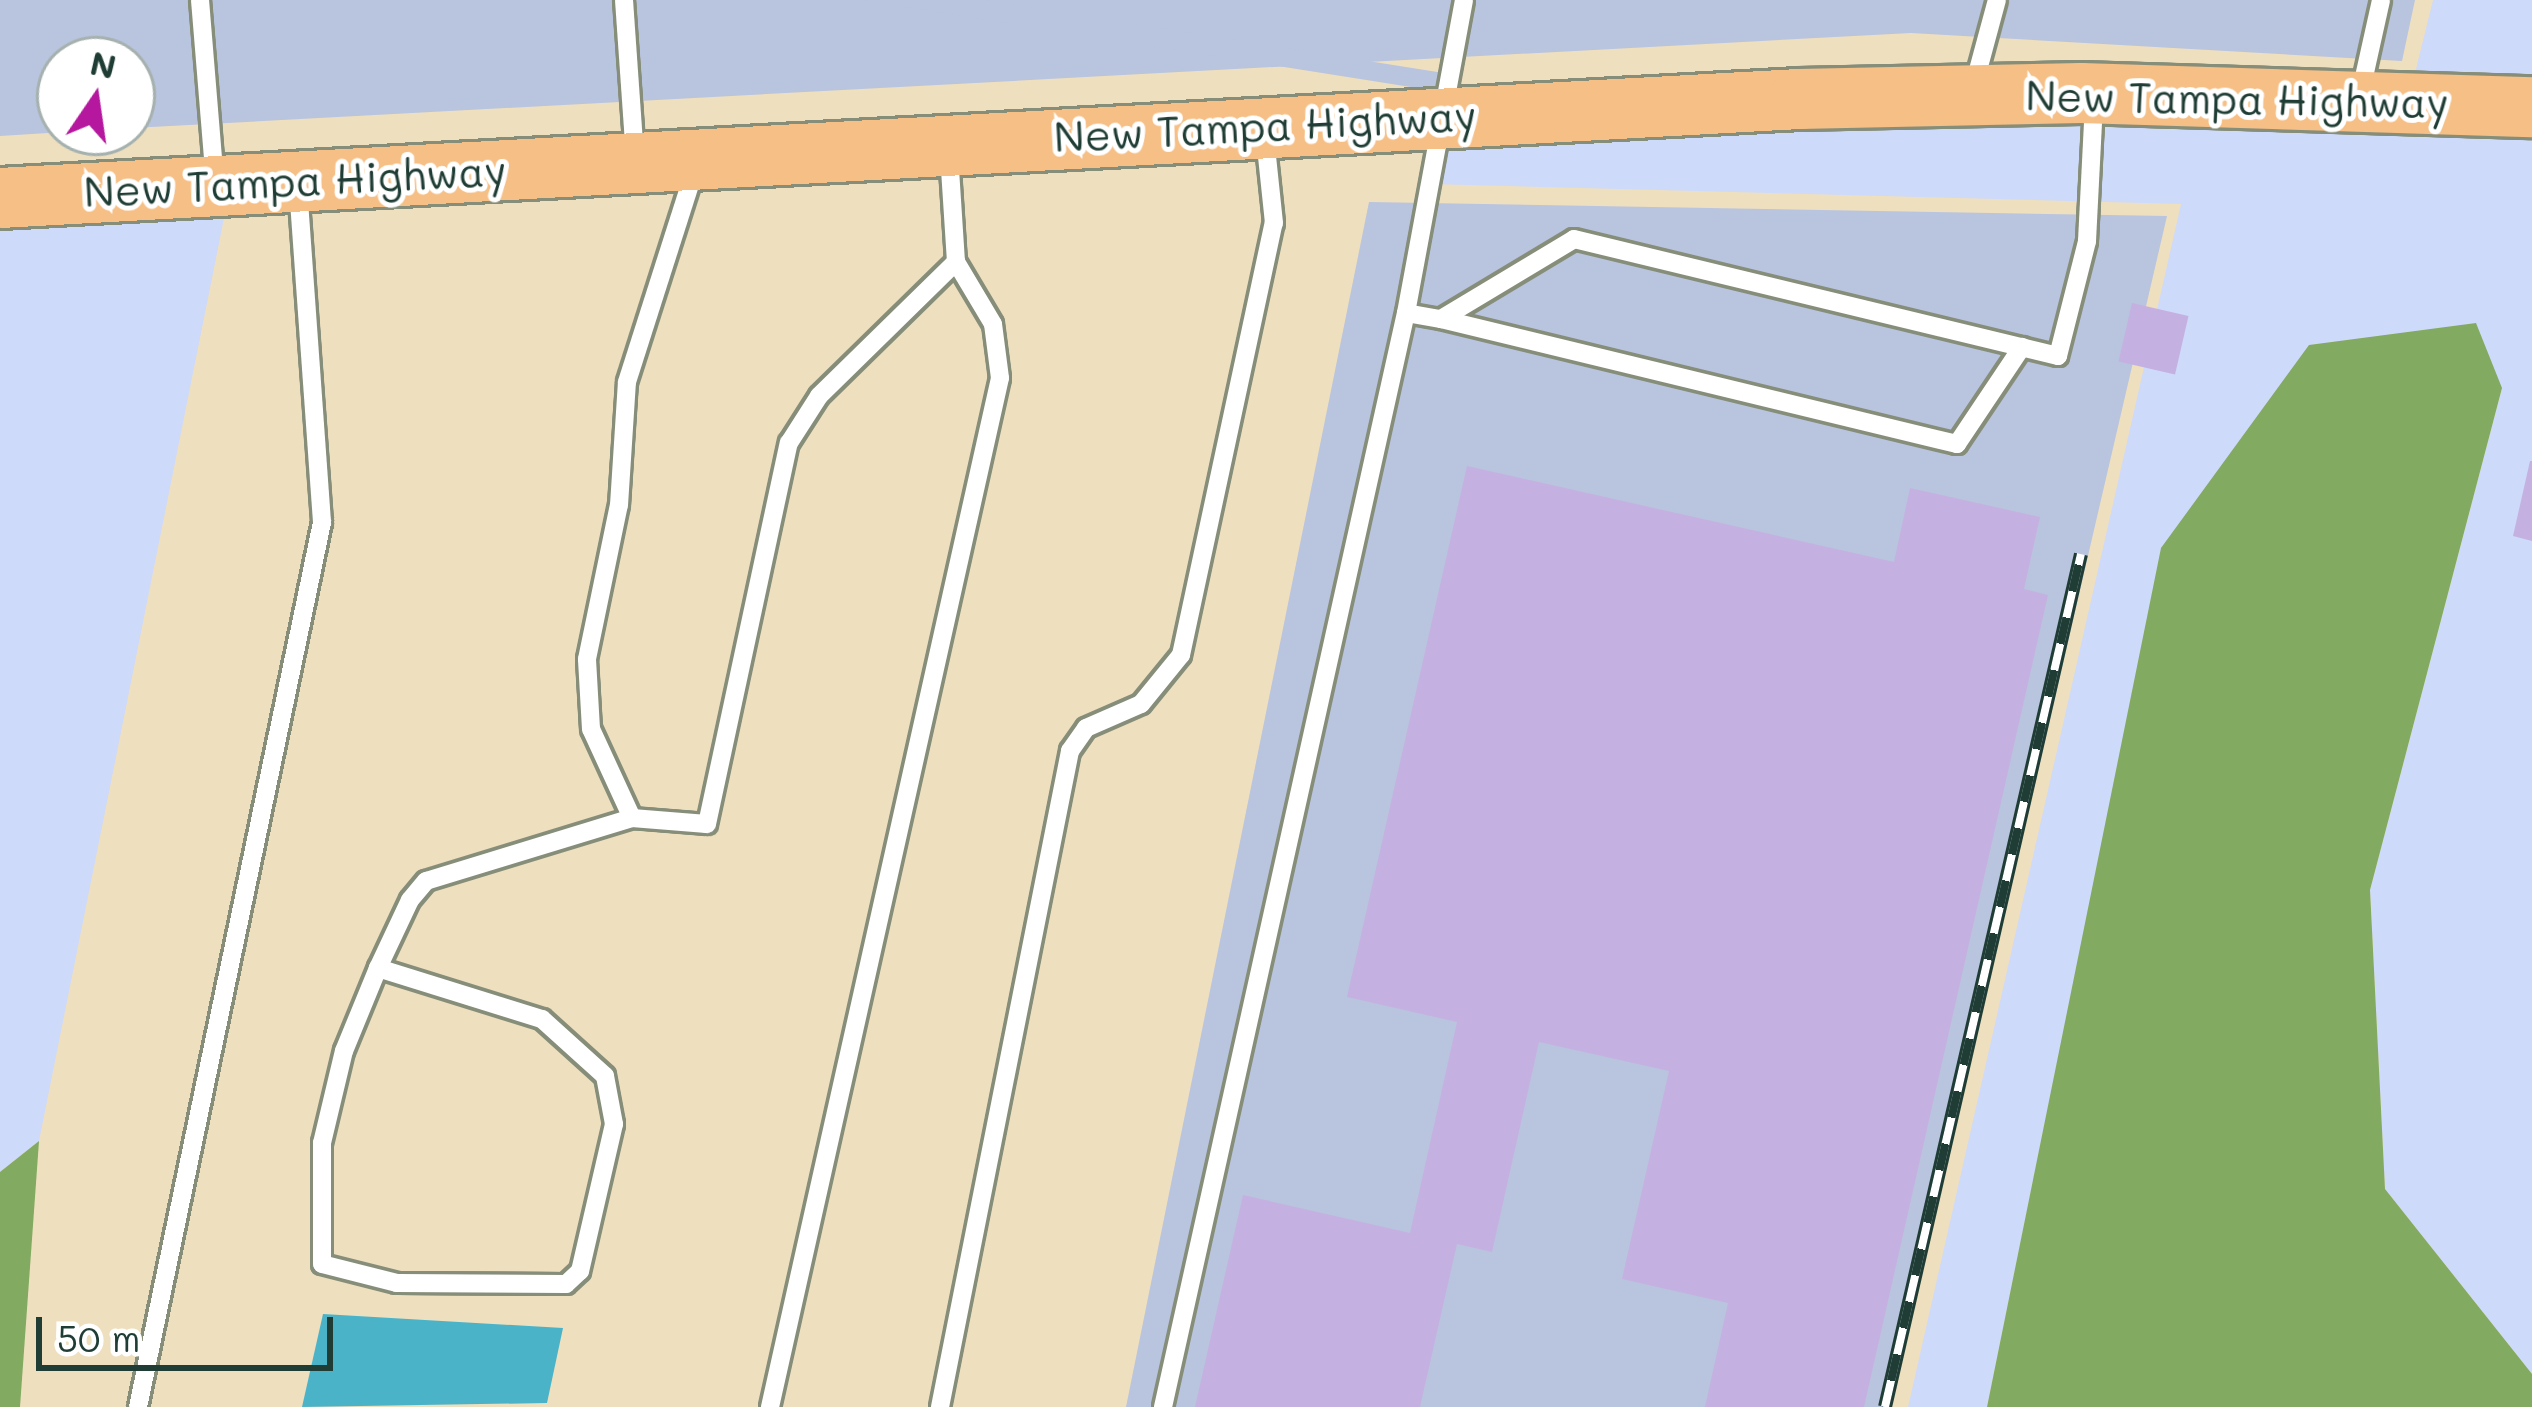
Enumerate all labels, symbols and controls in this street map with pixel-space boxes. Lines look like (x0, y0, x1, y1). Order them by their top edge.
north arrow (36, 36, 156, 156)
text: N (86, 40, 121, 87)
street label: New Tampa Highway (2025, 70, 2449, 128)
street label: New Tampa Highway (1052, 90, 1478, 162)
street label: New Tampa Highway (82, 145, 508, 217)
scale bar (42, 1293, 339, 1367)
text: 50 m (57, 1314, 140, 1361)

